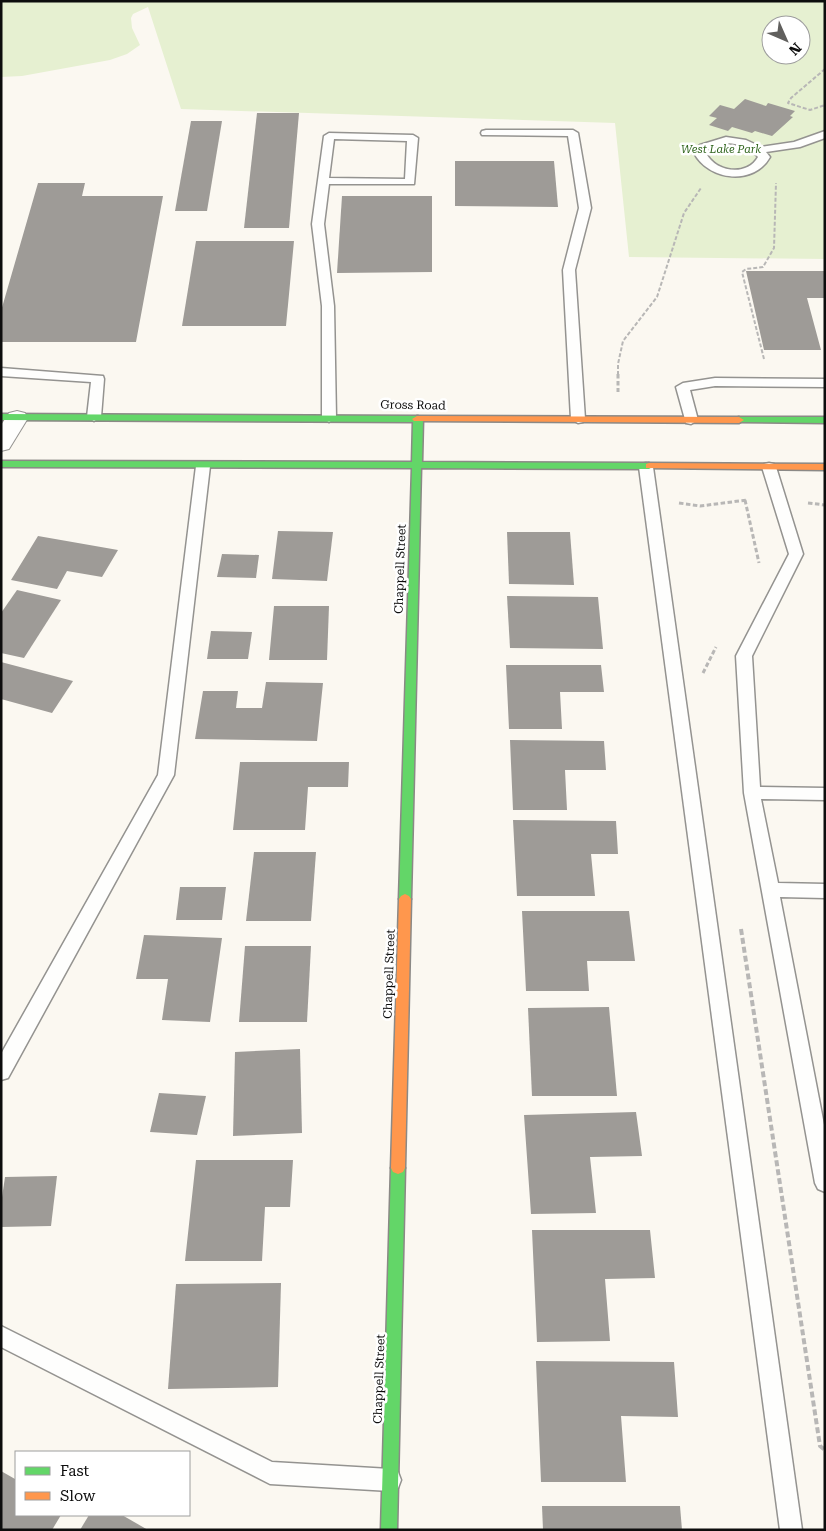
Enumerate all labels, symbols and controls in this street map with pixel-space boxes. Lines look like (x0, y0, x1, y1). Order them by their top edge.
north arrow (761, 15, 811, 65)
text: N (786, 40, 805, 59)
park label: West Lake Park (681, 143, 761, 156)
street label: Gross Road (380, 397, 446, 413)
street label: Chappell Street (391, 523, 409, 614)
street label: Chappell Street (380, 928, 398, 1019)
street label: Chappell Street (370, 1333, 388, 1424)
legend (15, 1451, 190, 1516)
text: Fast (60, 1462, 90, 1480)
text: Slow (60, 1487, 96, 1505)

